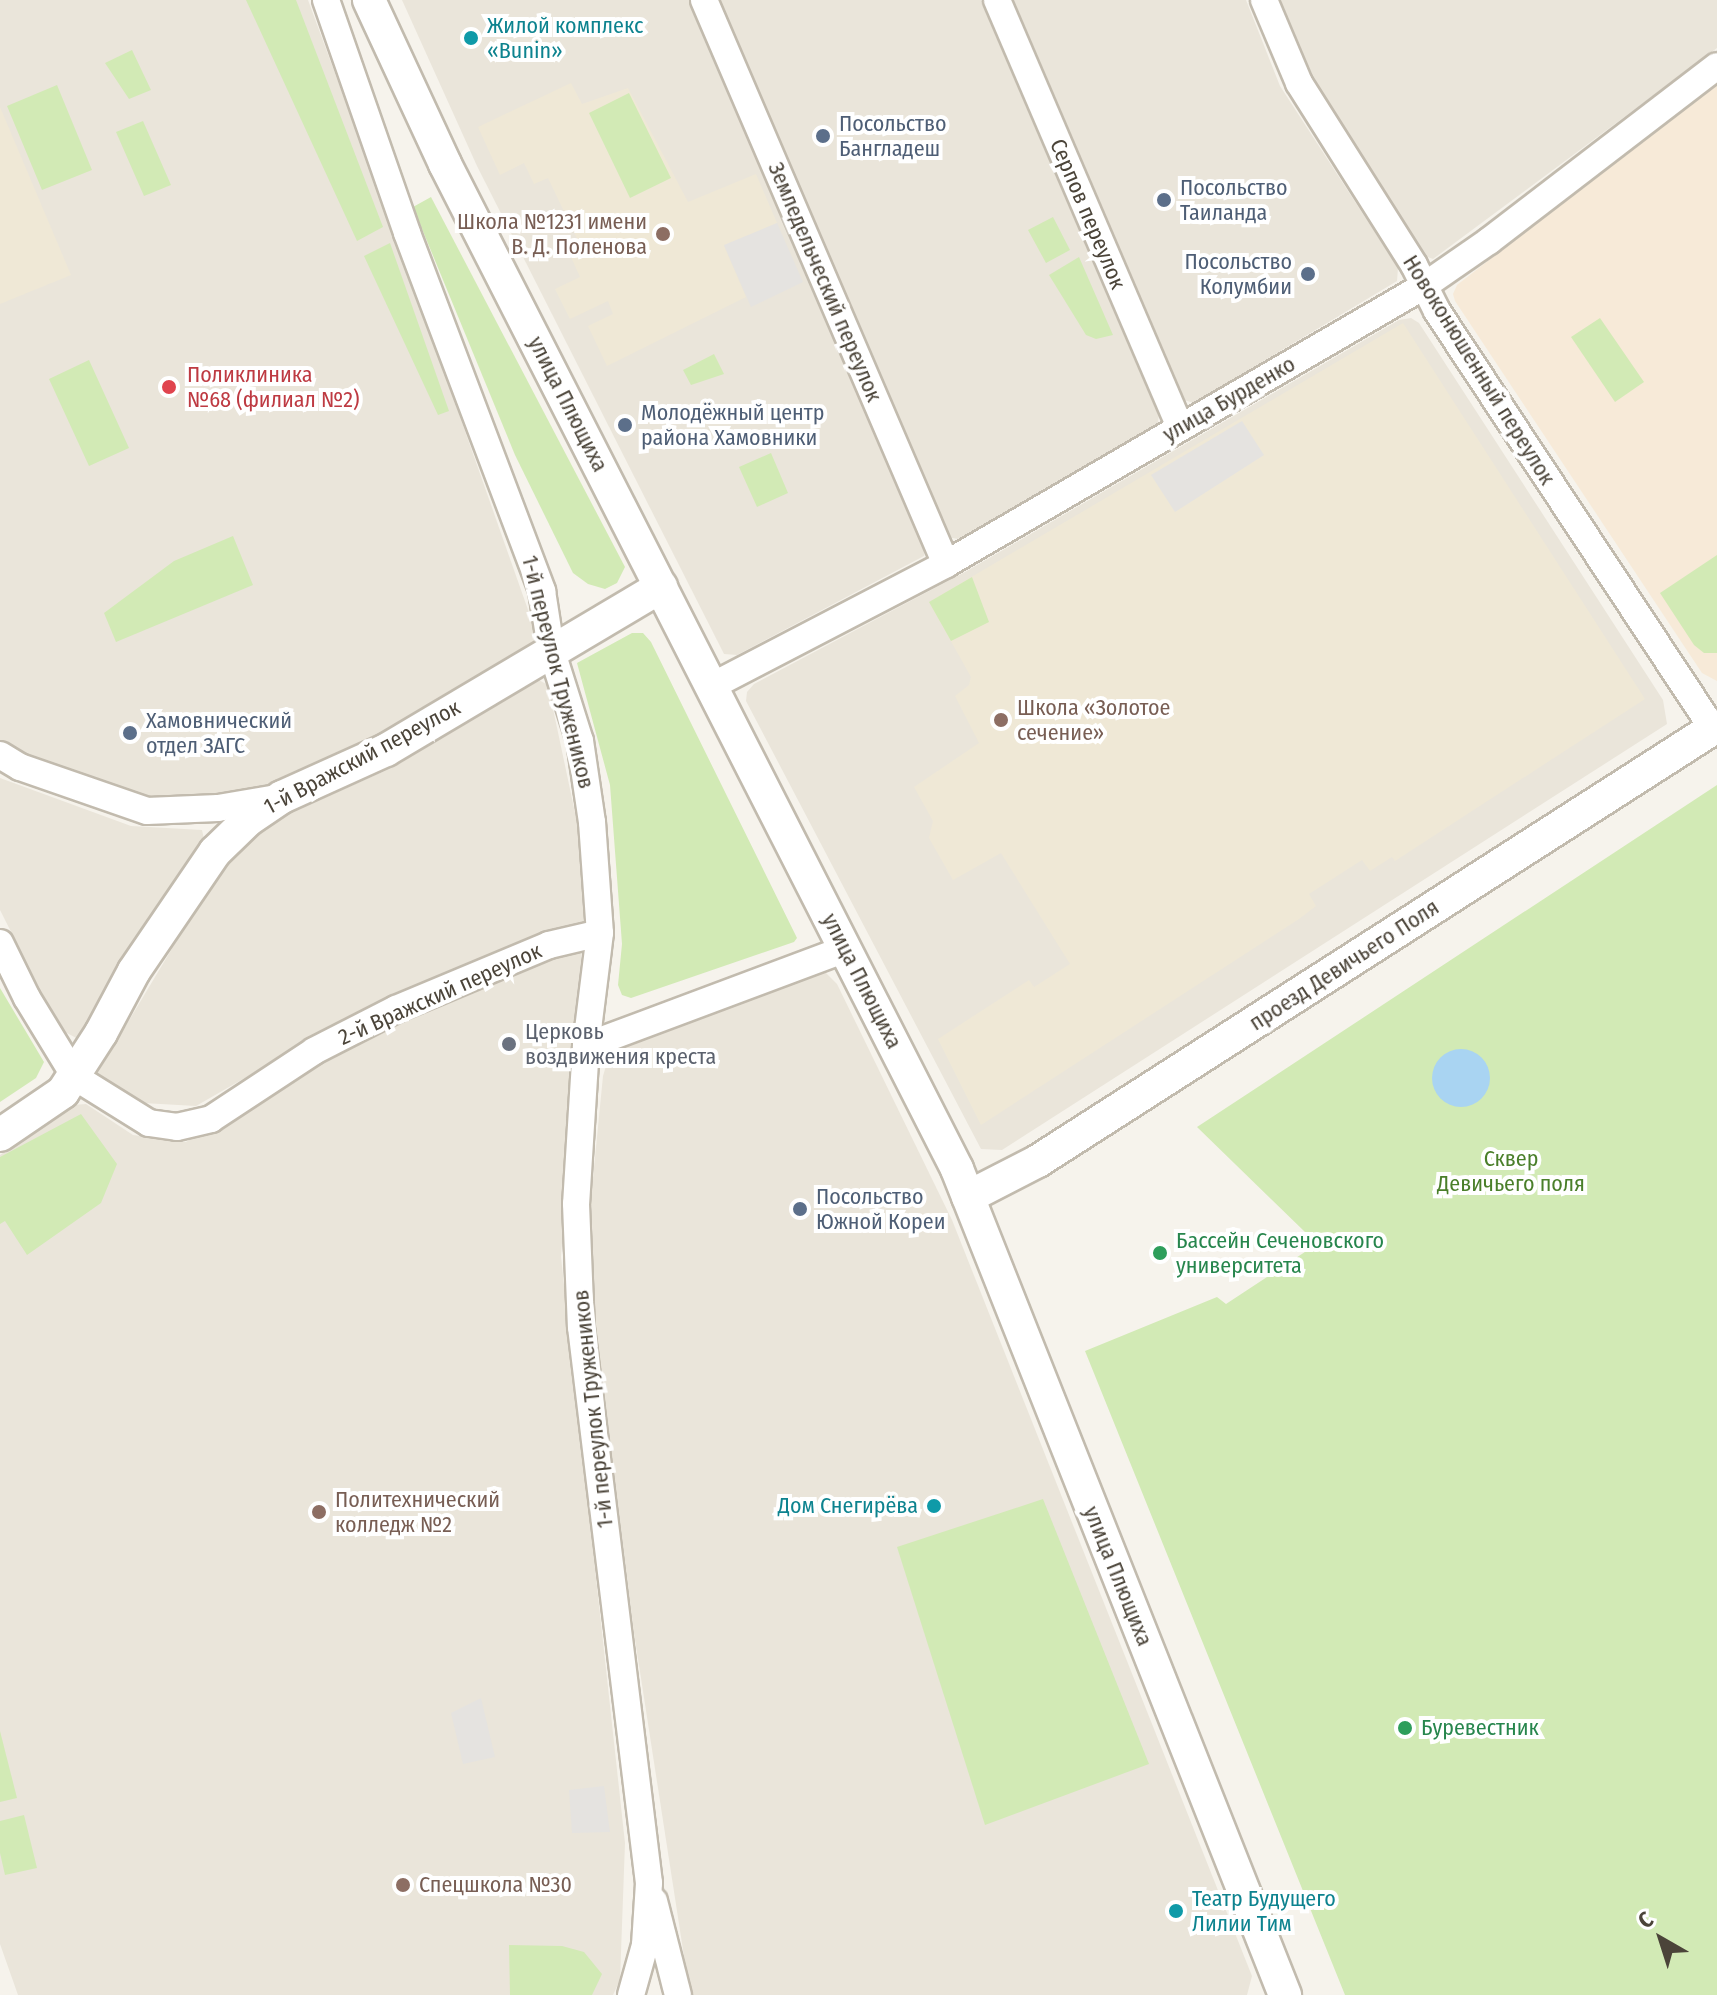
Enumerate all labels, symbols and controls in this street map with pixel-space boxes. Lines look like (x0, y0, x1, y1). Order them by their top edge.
place label: Жилой комплекс «Bunin» (487, 12, 643, 64)
marker: Жилой комплекс «Bunin» (462, 29, 480, 47)
place label: Посольство Бангладеш (839, 110, 947, 162)
marker: Посольство Бангладеш (814, 127, 832, 145)
street label: Серпов переулок (1044, 135, 1132, 293)
street label: Земледельческий переулок (763, 158, 887, 406)
place label: Посольство Таиланда (1180, 174, 1288, 226)
marker: Посольство Таиланда (1155, 191, 1173, 209)
place label: Школа №1231 имени В. Д. Поленова (457, 208, 647, 260)
marker: Школа №1231 имени В. Д. Поленова (654, 225, 672, 243)
place label: Посольство Колумбии (1184, 248, 1292, 300)
street label: Новоконюшенный переулок (1397, 250, 1561, 490)
marker: Посольство Колумбии (1299, 265, 1317, 283)
street label: улица Плющиха (523, 332, 613, 476)
street label: улица Бурденко (1158, 350, 1300, 448)
place label: Поликлиника №68 (филиал №2) (187, 361, 359, 412)
marker: Поликлиника №68 (филиал №2) (158, 376, 180, 398)
place label: Молодёжный центр района Хамовники (641, 399, 824, 450)
marker: Молодёжный центр района Хамовники (616, 416, 634, 434)
street label: 1-й переулок Тружеников (516, 553, 600, 791)
street label: 1-й Вражский переулок (259, 694, 465, 820)
place label: Школа «Золотое сечение» (1017, 694, 1170, 746)
place label: Хамовнический отдел ЗАГС (146, 707, 292, 758)
marker: Школа «Золотое сечение» (992, 711, 1010, 729)
marker: Хамовнический отдел ЗАГС (121, 724, 139, 742)
street label: проезд Девичьего Поля (1244, 894, 1444, 1036)
street label: улица Плющиха (817, 909, 907, 1053)
street label: 2-й Вражский переулок (334, 937, 546, 1051)
place label: Церковь воздвижения креста (525, 1018, 716, 1070)
marker: Церковь воздвижения креста (500, 1035, 518, 1053)
park label: Сквер Девичьего поля (1437, 1145, 1585, 1196)
place label: Посольство Южной Кореи (816, 1183, 945, 1234)
marker: Посольство Южной Кореи (791, 1200, 809, 1218)
place label: Бассейн Сеченовского университета (1176, 1227, 1384, 1278)
marker: Бассейн Сеченовского университета (1151, 1244, 1169, 1262)
street label: 1-й переулок Тружеников (567, 1289, 619, 1529)
place label: Политехнический колледж №2 (335, 1486, 500, 1538)
place label: Дом Снегирёва (778, 1493, 918, 1519)
marker: Дом Снегирёва (925, 1497, 943, 1515)
street label: улица Плющиха (1078, 1502, 1158, 1650)
marker: Политехнический колледж №2 (310, 1503, 328, 1521)
place label: Буревестник (1421, 1715, 1539, 1741)
marker: Буревестник (1396, 1719, 1414, 1737)
place label: Спецшкола №30 (419, 1872, 572, 1898)
marker: Спецшкола №30 (394, 1876, 412, 1894)
place label: Театр Будущего Лилии Тим (1192, 1885, 1336, 1936)
north arrow (1621, 1899, 1701, 1979)
marker: Театр Будущего Лилии Тим (1167, 1902, 1185, 1920)
text: С (1633, 1906, 1659, 1934)

